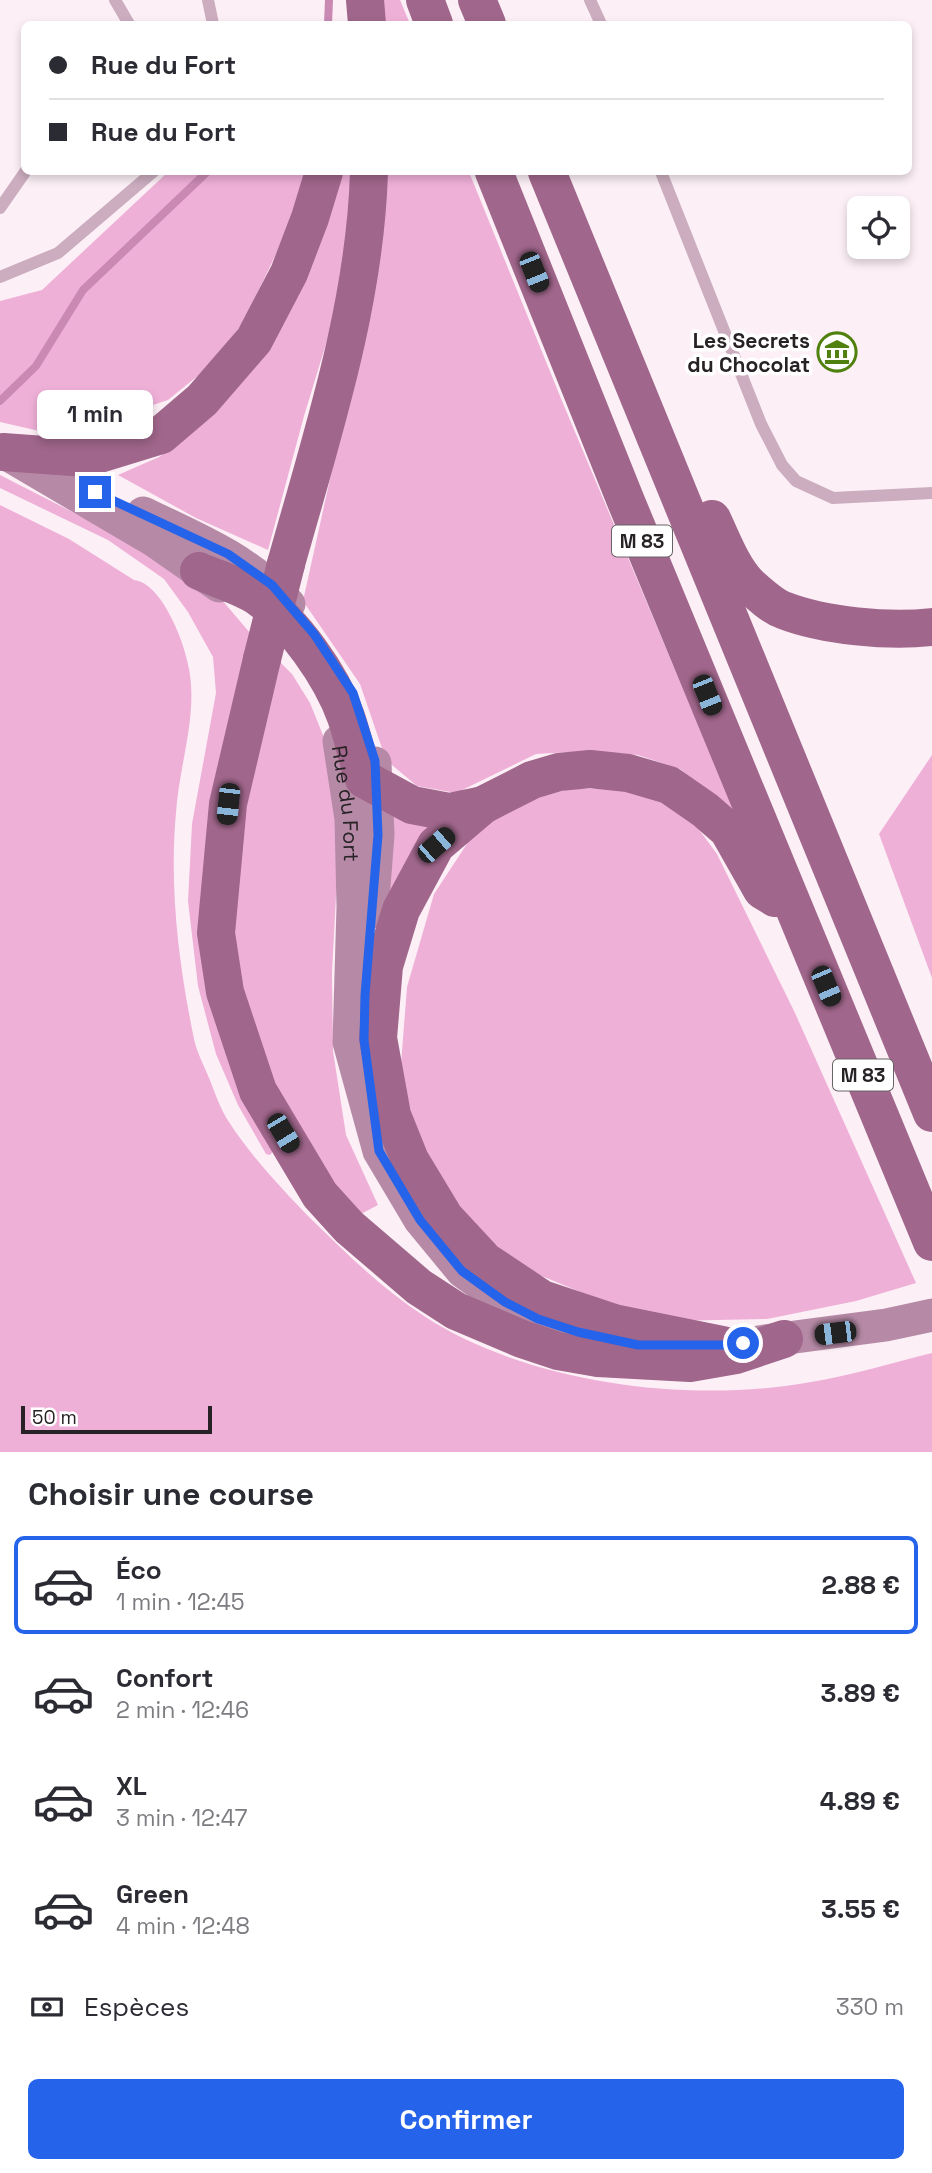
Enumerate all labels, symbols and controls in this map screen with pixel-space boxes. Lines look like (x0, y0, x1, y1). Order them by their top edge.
text: Rue du Fort (91, 48, 236, 82)
text: Rue du Fort (91, 115, 236, 149)
map controls (847, 196, 910, 259)
button: locate (847, 196, 910, 259)
car (517, 249, 552, 295)
place label: Les Secrets du Chocolat (687, 327, 810, 378)
museum icon: Les Secrets du Chocolat (816, 331, 858, 373)
callout: 1 min (37, 391, 153, 440)
text: 1 min (67, 399, 123, 429)
route end (79, 476, 111, 508)
road number: M 83 (612, 526, 672, 556)
car (690, 672, 725, 718)
street label: Rue du Fort (326, 743, 365, 862)
car (216, 782, 241, 826)
car (414, 823, 459, 867)
car (809, 963, 844, 1009)
road number: M 83 (833, 1060, 893, 1091)
car (264, 1110, 303, 1156)
car (813, 1320, 858, 1346)
route start (727, 1327, 759, 1359)
scale bar (21, 1403, 212, 1435)
text: 50 m (32, 1405, 77, 1430)
text: Choisir une course (28, 1474, 314, 1514)
text: Éco (116, 1553, 162, 1587)
icon: car (32, 1554, 95, 1617)
text: 2.88 € (821, 1568, 900, 1602)
text: 1 min · 12:45 (116, 1587, 245, 1617)
text: Confort (116, 1661, 213, 1695)
icon: car (32, 1662, 95, 1725)
text: 3.89 € (821, 1676, 900, 1710)
text: 2 min · 12:46 (116, 1695, 249, 1725)
text: XL (116, 1769, 147, 1803)
icon: car (32, 1770, 95, 1833)
text: 4.89 € (820, 1784, 900, 1818)
text: 3 min · 12:47 (116, 1803, 247, 1833)
text: Green (116, 1877, 189, 1911)
icon: car (32, 1878, 95, 1941)
text: 3.55 € (821, 1892, 900, 1926)
text: 4 min · 12:48 (116, 1911, 250, 1941)
icon: cash (28, 1988, 66, 2026)
text: Espèces (84, 1990, 189, 2024)
text: 330 m (836, 1992, 904, 2022)
button: Confirmer (28, 2079, 904, 2159)

